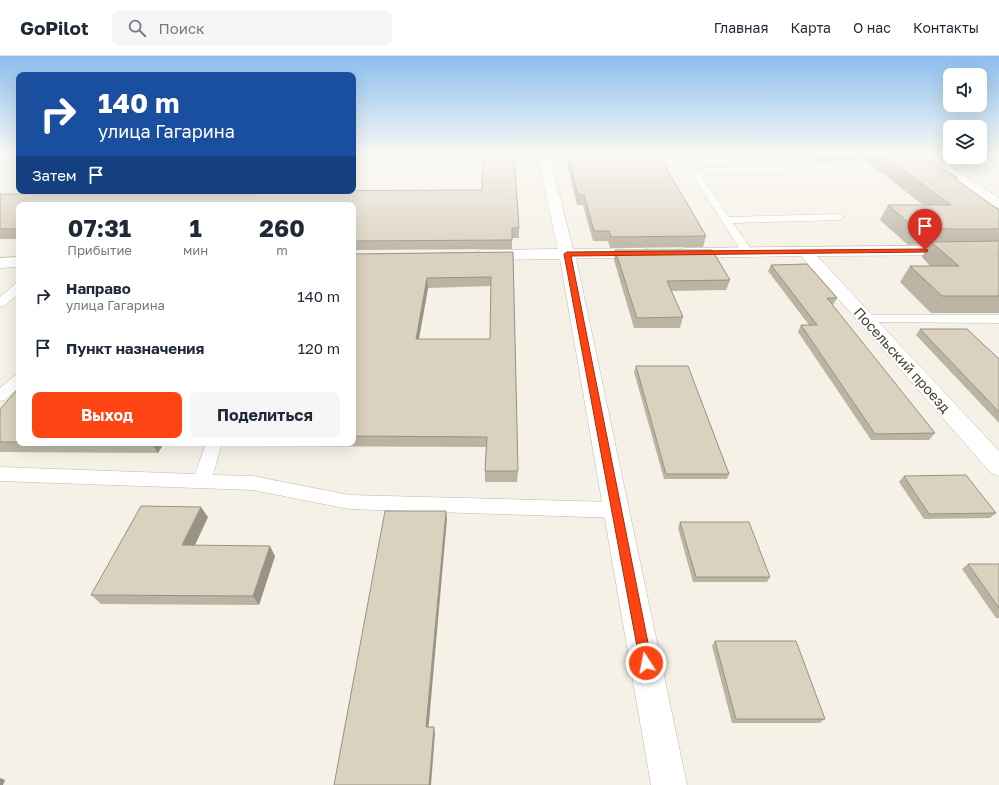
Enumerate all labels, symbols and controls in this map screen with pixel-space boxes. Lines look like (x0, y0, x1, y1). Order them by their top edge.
search box (112, 10, 392, 46)
text: GoPilot (20, 16, 88, 39)
icon: search (126, 17, 148, 39)
text: Поиск (158, 19, 205, 37)
text: Главная (714, 19, 768, 36)
text: Карта (790, 19, 831, 36)
text: О нас (853, 19, 891, 36)
text: Контакты (913, 19, 979, 36)
map controls (943, 68, 987, 164)
button: sound (943, 68, 987, 112)
text: 140 m (98, 86, 180, 119)
icon: right (32, 88, 84, 140)
text: улица Гагарина (98, 120, 235, 142)
button: layers (943, 120, 987, 164)
icon: arrive (85, 164, 107, 186)
text: Затем (32, 166, 77, 184)
pin (908, 209, 942, 250)
text: 07:31 (68, 213, 131, 242)
text: 1 (189, 213, 202, 242)
text: 260 (259, 213, 305, 242)
icon: arrive (914, 215, 936, 237)
text: Прибытие (67, 242, 132, 258)
text: мин (183, 242, 208, 258)
text: m (276, 242, 288, 258)
text: Направо (66, 279, 131, 297)
icon: right (32, 285, 54, 307)
text: 140 m (297, 287, 340, 305)
text: улица Гагарина (66, 297, 165, 313)
street label: Посельский проезд (851, 304, 954, 416)
icon: arrive (32, 337, 54, 359)
text: Пункт назначения (66, 339, 204, 357)
text: 120 m (298, 339, 340, 357)
button: Выход (32, 392, 182, 438)
button: Поделиться (190, 392, 340, 438)
position arrow (625, 642, 667, 684)

